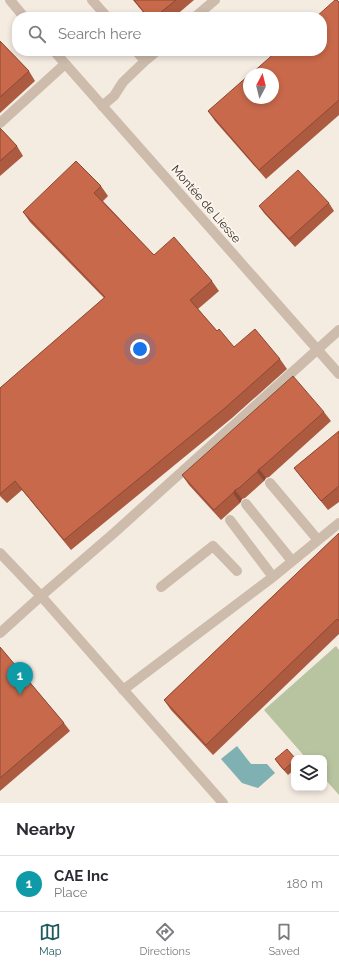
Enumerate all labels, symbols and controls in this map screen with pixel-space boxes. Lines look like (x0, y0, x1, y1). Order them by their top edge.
search box (12, 12, 327, 56)
icon: search (26, 23, 48, 45)
text: Search here (58, 25, 141, 43)
north arrow (243, 68, 279, 104)
street label: Montée de Liesse (168, 162, 244, 246)
your location (130, 339, 150, 359)
pin: 1 (7, 662, 33, 695)
map controls (291, 755, 327, 791)
button: layers (291, 755, 327, 791)
text: Nearby (16, 819, 75, 839)
text: CAE Inc (54, 867, 109, 885)
text: 1 (26, 876, 32, 891)
text: 180 m (287, 876, 323, 891)
text: Place (54, 885, 87, 900)
tab: Map (39, 921, 61, 958)
tab: Directions (140, 921, 190, 958)
tab: Saved (268, 921, 300, 958)

